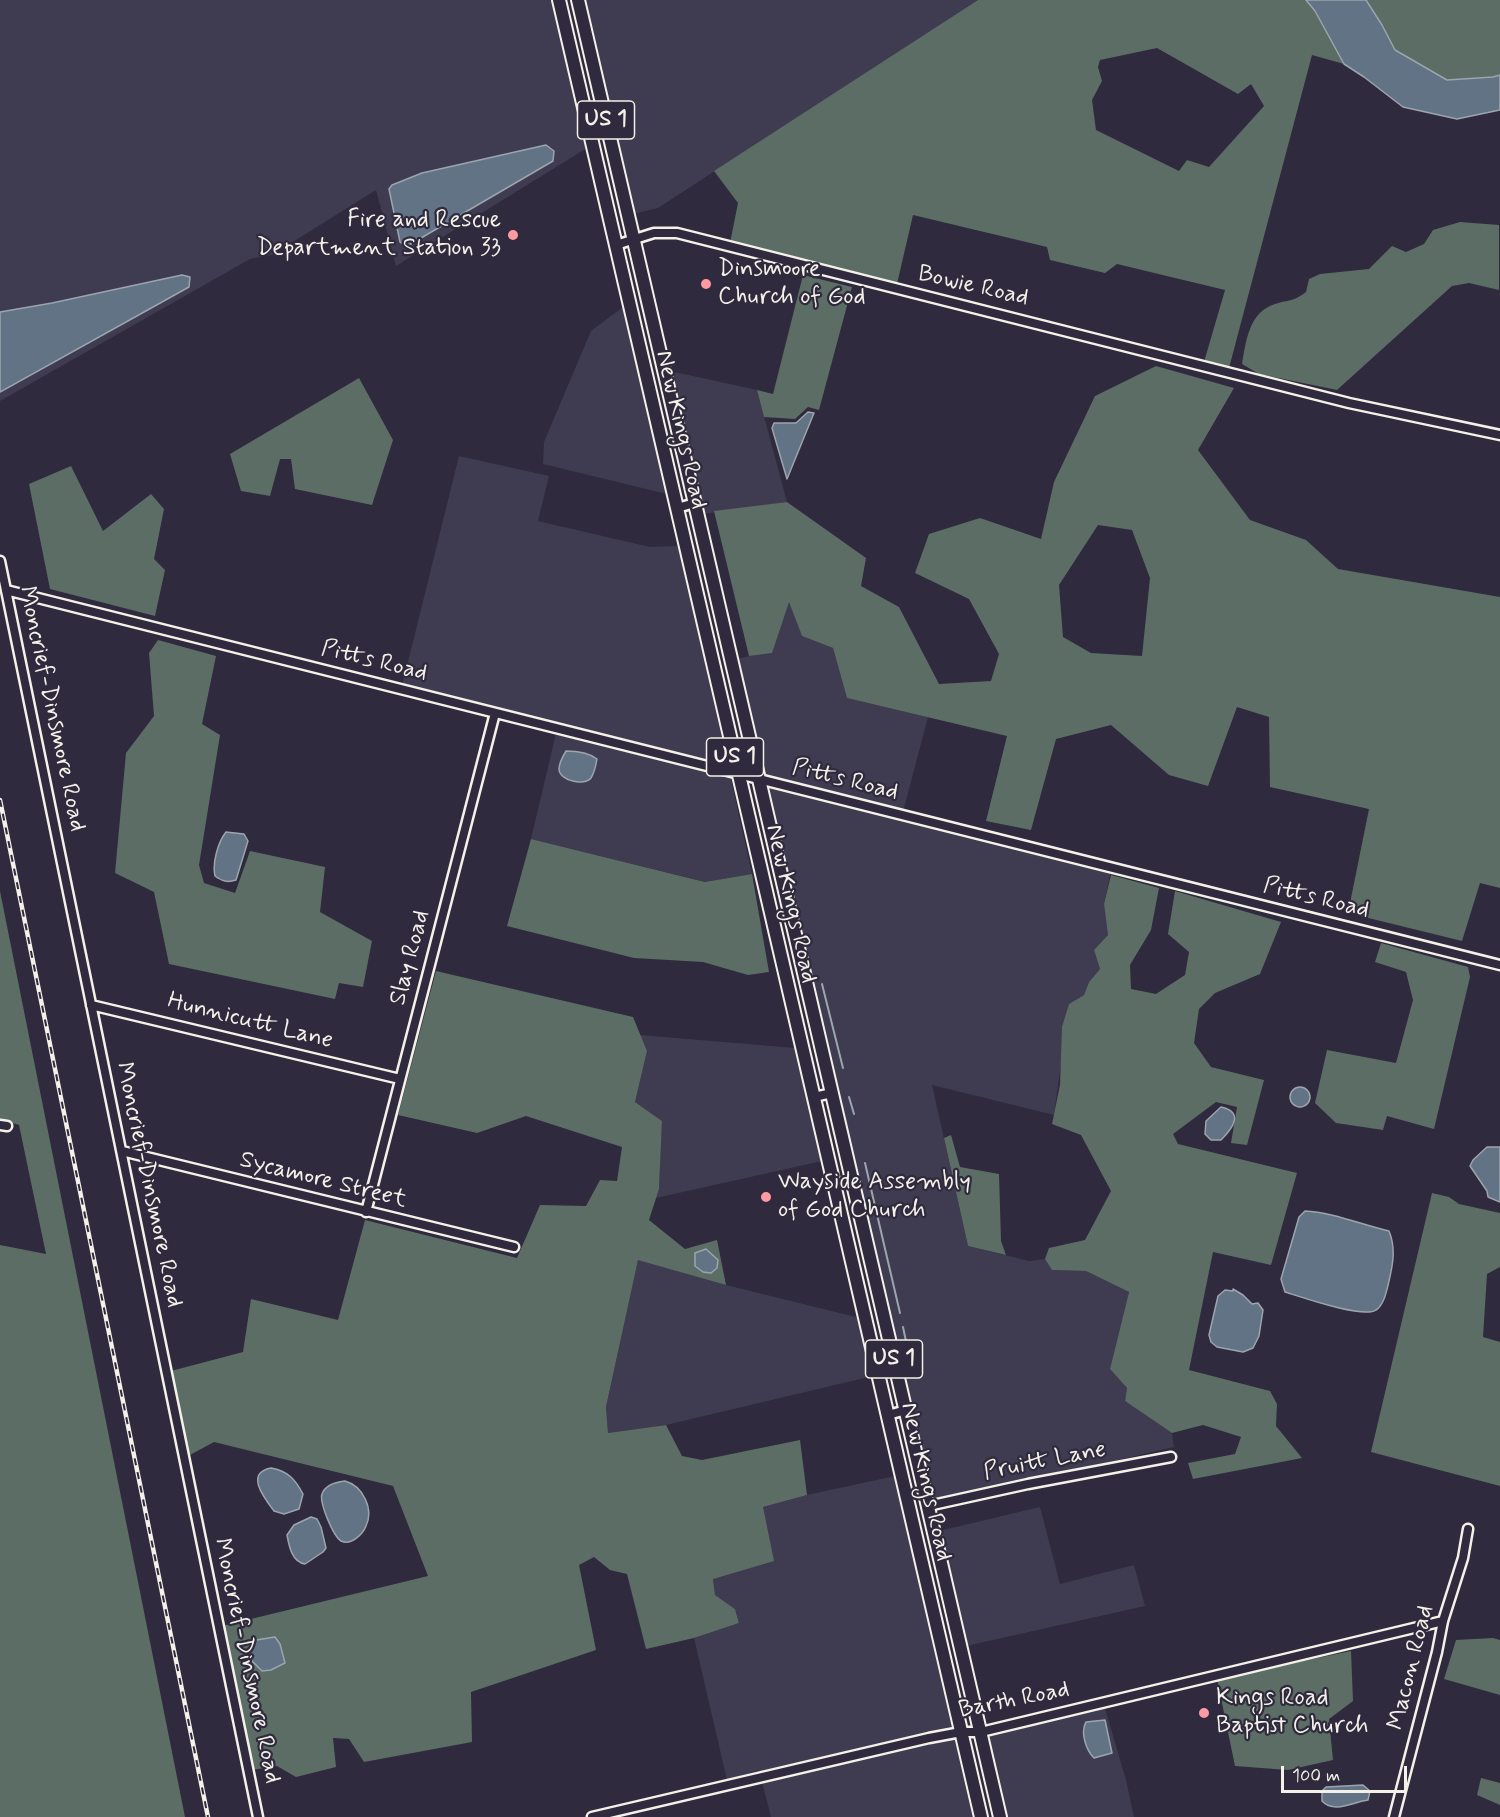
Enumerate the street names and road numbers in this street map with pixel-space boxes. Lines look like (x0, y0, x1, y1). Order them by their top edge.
road number: US 1 (578, 101, 634, 139)
street label: Bowie Road (915, 260, 1031, 314)
street label: New Kings Road (648, 348, 712, 512)
street label: Moncrief-Dinsmore Road (11, 584, 91, 834)
street label: Pitts Road (318, 635, 430, 689)
road number: US 1 (706, 738, 764, 776)
street label: Pitts Road (789, 754, 901, 808)
street label: New Kings Road (758, 822, 822, 986)
street label: Pitts Road (1260, 872, 1372, 926)
street label: Slay Road (385, 907, 437, 1009)
street label: Hunnicutt Lane (164, 988, 336, 1056)
street label: Moncrief-Dinsmore Road (108, 1060, 188, 1310)
street label: Sycamore Street (236, 1146, 410, 1216)
road number: US 1 (866, 1340, 922, 1378)
street label: New Kings Road (893, 1400, 957, 1564)
street label: Pruitt Lane (981, 1436, 1109, 1488)
street label: Moncrief-Dinsmore Road (206, 1536, 286, 1786)
street label: Macon Road (1383, 1603, 1441, 1733)
street label: Barth Road (956, 1676, 1072, 1726)

